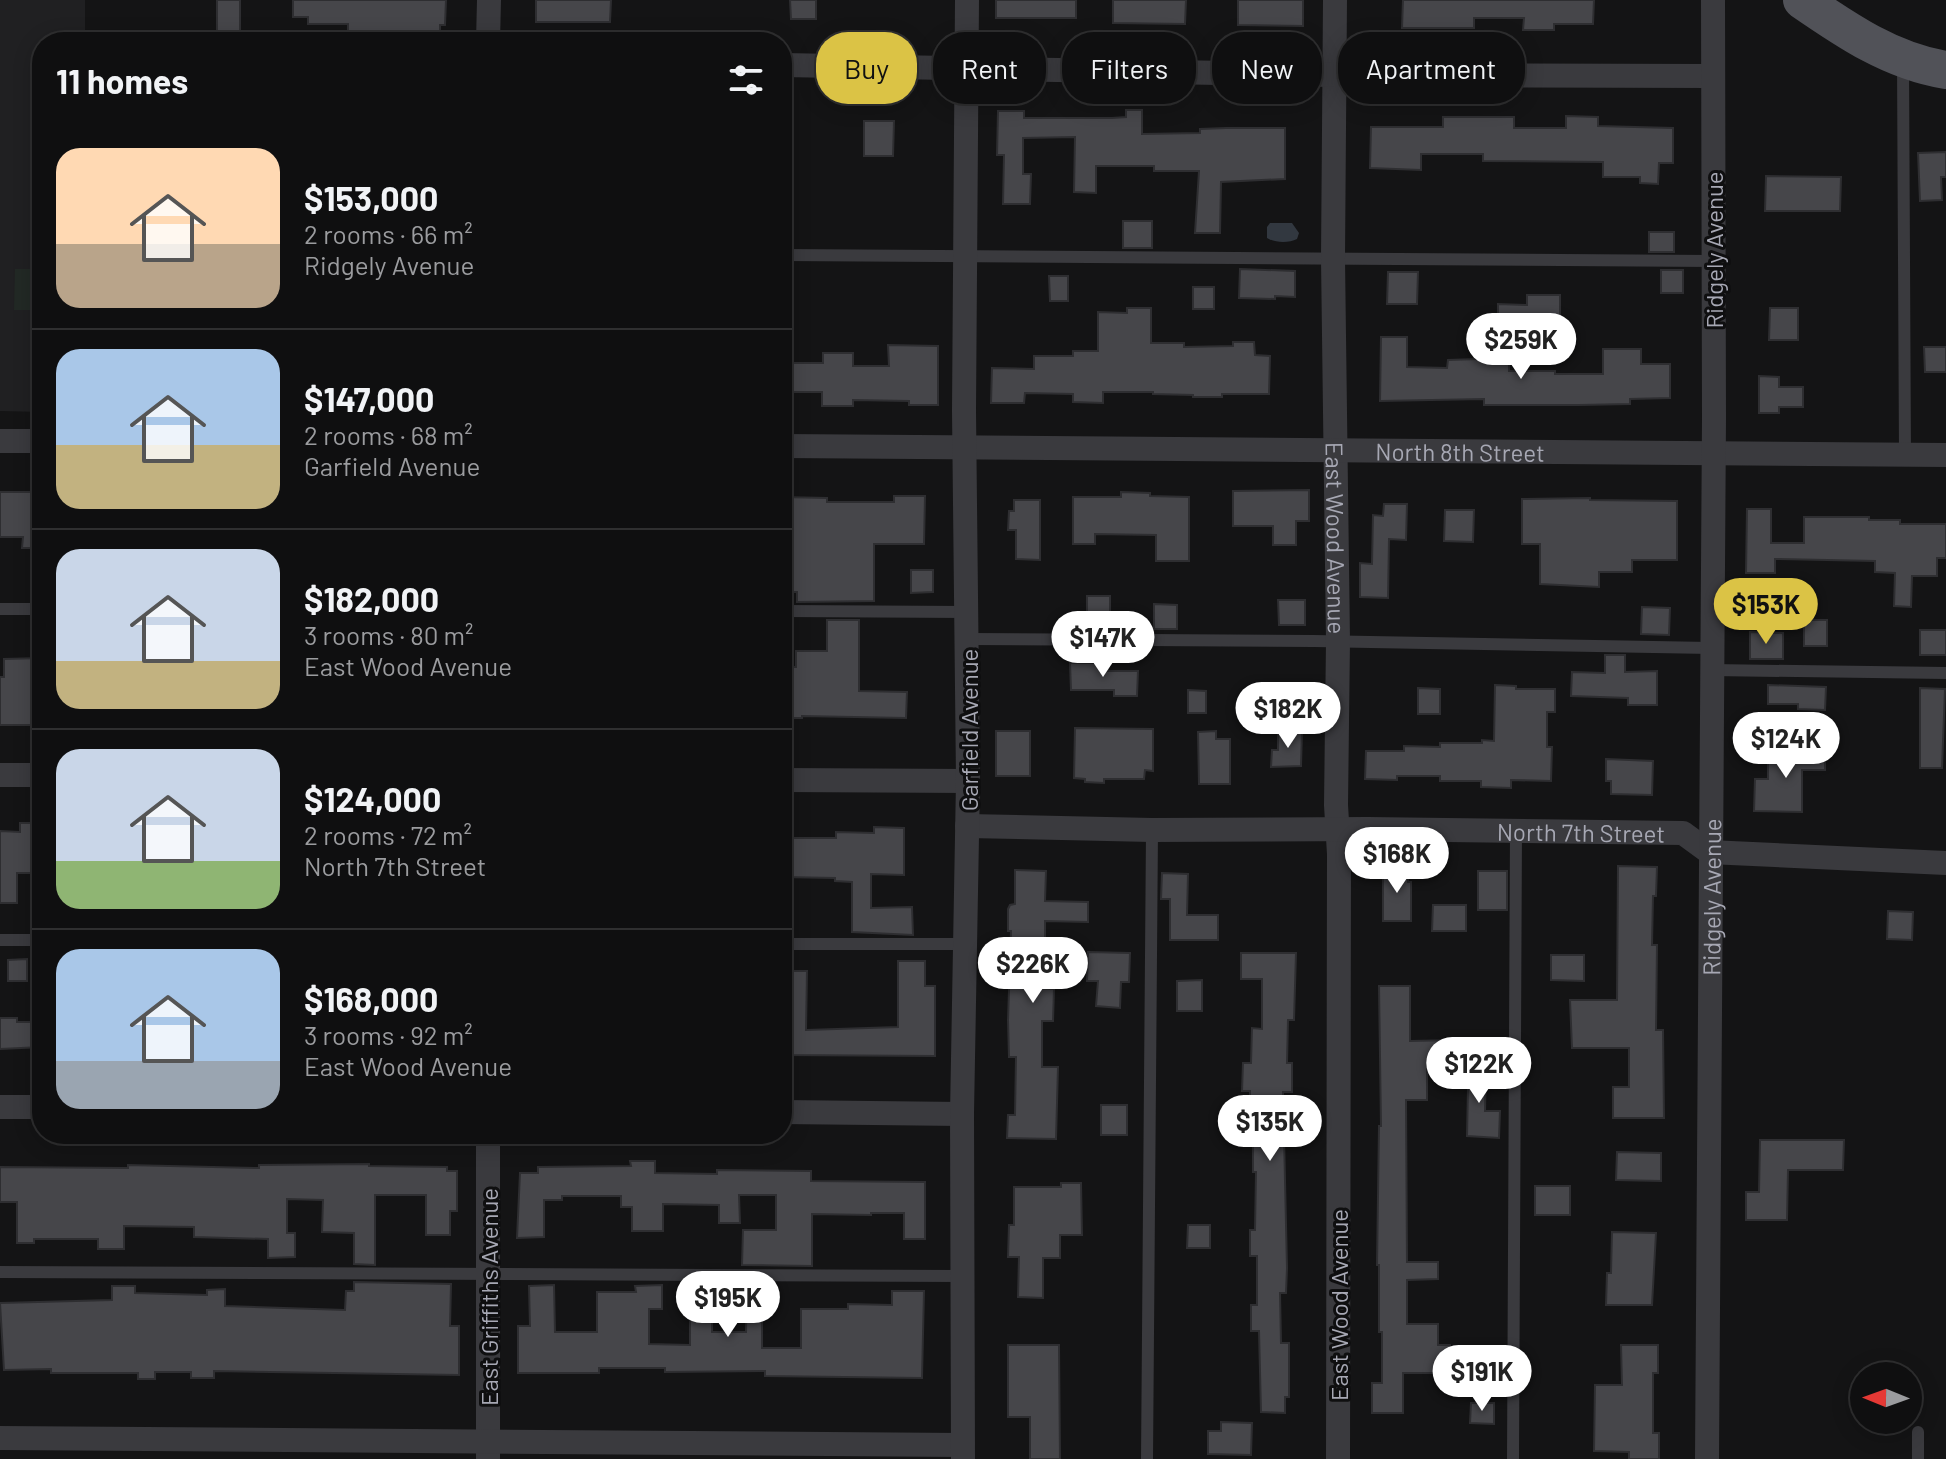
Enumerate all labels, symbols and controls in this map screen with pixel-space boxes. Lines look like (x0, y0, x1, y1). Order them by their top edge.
chip: Buy (816, 32, 917, 104)
chip: Rent (933, 32, 1046, 104)
chip: Filters (1062, 32, 1196, 104)
chip: New (1212, 32, 1322, 104)
chip: Apartment (1338, 32, 1525, 104)
icon: filters (724, 58, 768, 102)
text: 11 homes (56, 60, 188, 101)
street label: Ridgely Avenue (1699, 171, 1728, 329)
text: $153,000 (304, 177, 438, 218)
icon: home (120, 180, 216, 276)
text: 2 rooms · 66 m² (304, 218, 473, 249)
text: Ridgely Avenue (304, 249, 474, 280)
pin: $259K (1465, 313, 1577, 381)
text: $259K (1484, 323, 1558, 354)
text: $147,000 (304, 378, 435, 419)
icon: home (120, 381, 216, 477)
text: 2 rooms · 68 m² (304, 419, 473, 450)
street label: North 8th Street (1375, 436, 1545, 466)
street label: East Wood Avenue (1321, 442, 1352, 634)
text: Garfield Avenue (304, 450, 480, 481)
text: $182,000 (304, 578, 439, 619)
pin: $153K (1710, 578, 1822, 646)
icon: home (120, 581, 216, 677)
text: $153K (1732, 588, 1800, 619)
pin: $147K (1047, 611, 1159, 679)
text: 3 rooms · 80 m² (304, 619, 474, 650)
text: $147K (1069, 621, 1137, 652)
street label: Garfield Avenue (954, 649, 983, 811)
text: East Wood Avenue (304, 650, 512, 681)
pin: $182K (1232, 682, 1344, 750)
text: $182K (1254, 692, 1322, 723)
pin: $124K (1730, 712, 1842, 780)
text: $124K (1751, 722, 1821, 753)
text: $124,000 (304, 778, 441, 819)
icon: home (120, 781, 216, 877)
street label: North 7th Street (1497, 816, 1665, 847)
street label: Ridgely Avenue (1696, 818, 1726, 976)
text: 2 rooms · 72 m² (304, 819, 472, 850)
pin: $168K (1341, 827, 1453, 895)
text: $168K (1363, 837, 1431, 868)
text: North 7th Street (304, 850, 486, 881)
pin: $226K (977, 937, 1089, 1005)
text: $226K (996, 947, 1070, 978)
text: $168,000 (304, 978, 438, 1019)
icon: home (120, 981, 216, 1077)
text: 3 rooms · 92 m² (304, 1019, 473, 1050)
pin: $122K (1423, 1037, 1535, 1105)
text: $122K (1444, 1047, 1514, 1078)
text: East Wood Avenue (304, 1050, 512, 1081)
pin: $135K (1214, 1095, 1326, 1163)
text: $135K (1236, 1105, 1304, 1136)
street label: East Griffiths Avenue (474, 1188, 503, 1406)
street label: East Wood Avenue (1324, 1209, 1353, 1401)
pin: $195K (672, 1271, 784, 1339)
text: $195K (694, 1281, 762, 1312)
pin: $191K (1426, 1345, 1538, 1413)
text: $191K (1451, 1355, 1513, 1386)
north arrow (1850, 1362, 1922, 1434)
map controls (1850, 1362, 1922, 1434)

